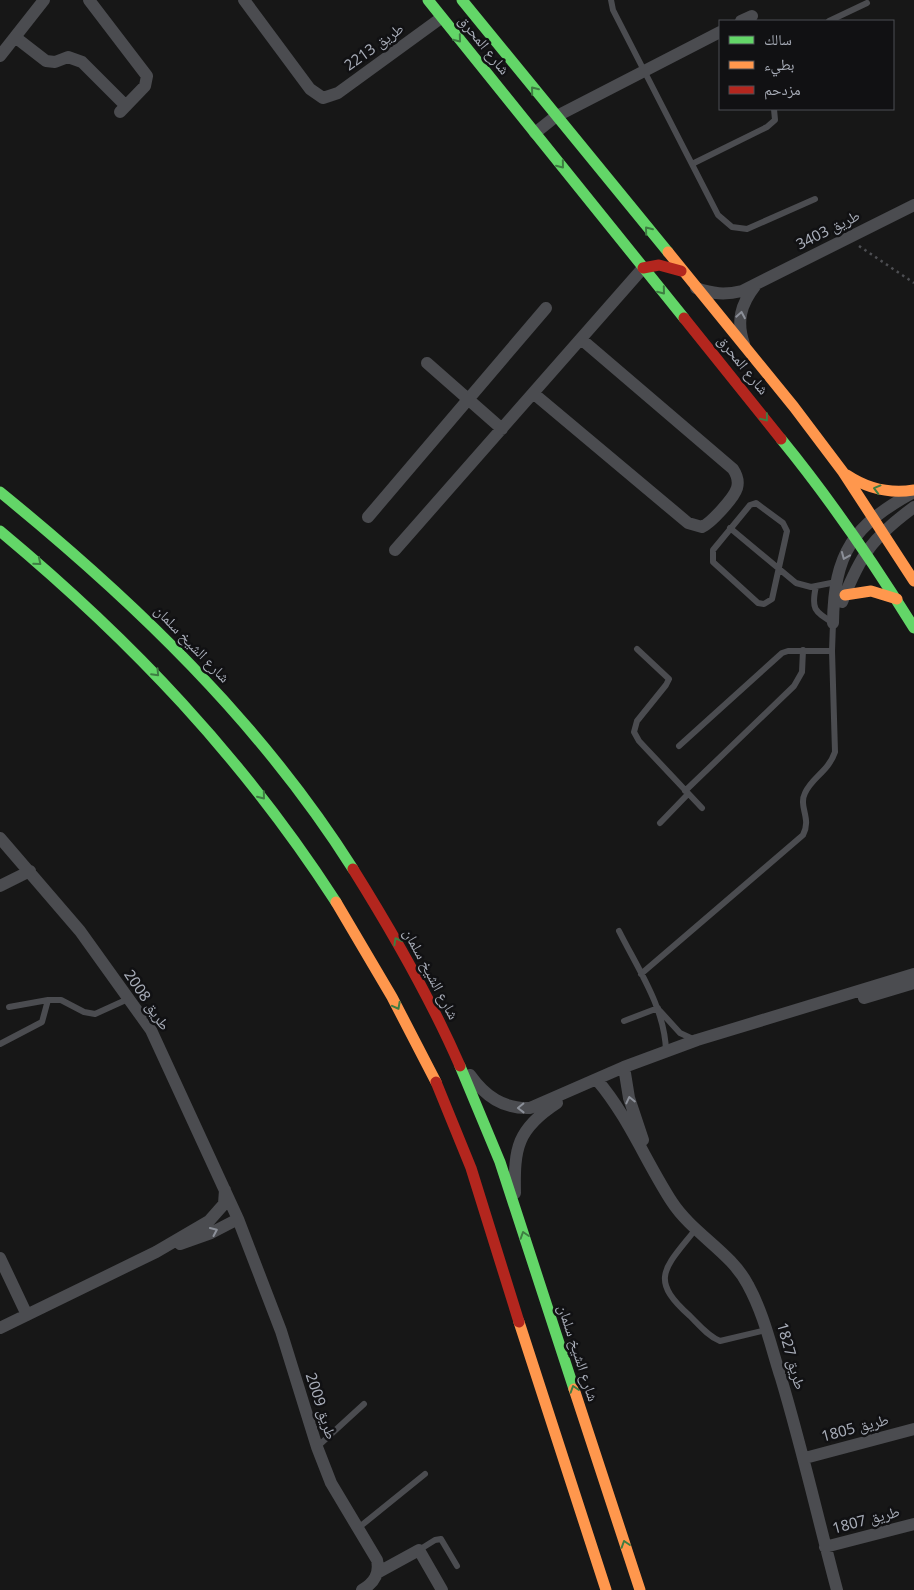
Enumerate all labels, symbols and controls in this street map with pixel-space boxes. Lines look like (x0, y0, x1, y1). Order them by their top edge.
street label: شارع المحرق (454, 10, 515, 79)
street label: طريق 2213 (340, 18, 408, 75)
legend (719, 20, 894, 110)
text: سالك (764, 29, 792, 49)
one-way arrow (453, 33, 462, 42)
text: بطيء (764, 54, 794, 77)
text: مزدحم (764, 79, 801, 100)
one-way arrow (532, 87, 540, 96)
one-way arrow (555, 159, 564, 168)
street label: طريق 3403 (792, 205, 863, 255)
one-way arrow (644, 226, 653, 235)
one-way arrow (657, 286, 666, 295)
one-way arrow (736, 310, 746, 319)
street label: شارع المحرق (713, 330, 774, 399)
one-way arrow (759, 412, 768, 421)
one-way arrow (873, 485, 881, 495)
one-way arrow (840, 551, 851, 560)
one-way arrow (32, 557, 41, 566)
street label: شارع الشيخ سلمان (150, 600, 235, 687)
one-way arrow (150, 667, 159, 676)
one-way arrow (257, 790, 265, 799)
street label: شارع الشيخ سلمان (399, 924, 464, 1023)
one-way arrow (394, 938, 404, 947)
street label: طريق 2008 (119, 965, 175, 1034)
one-way arrow (391, 1001, 401, 1010)
one-way arrow (625, 1096, 636, 1105)
one-way arrow (517, 1103, 524, 1113)
one-way arrow (209, 1227, 218, 1238)
one-way arrow (520, 1231, 530, 1239)
street label: شارع الشيخ سلمان (553, 1302, 604, 1404)
street label: طريق 1827 (772, 1320, 811, 1392)
street label: طريق 2009 (301, 1370, 342, 1442)
one-way arrow (570, 1385, 580, 1394)
street label: طريق 1805 (819, 1408, 891, 1447)
street label: طريق 1807 (830, 1500, 902, 1539)
one-way arrow (620, 1540, 630, 1548)

